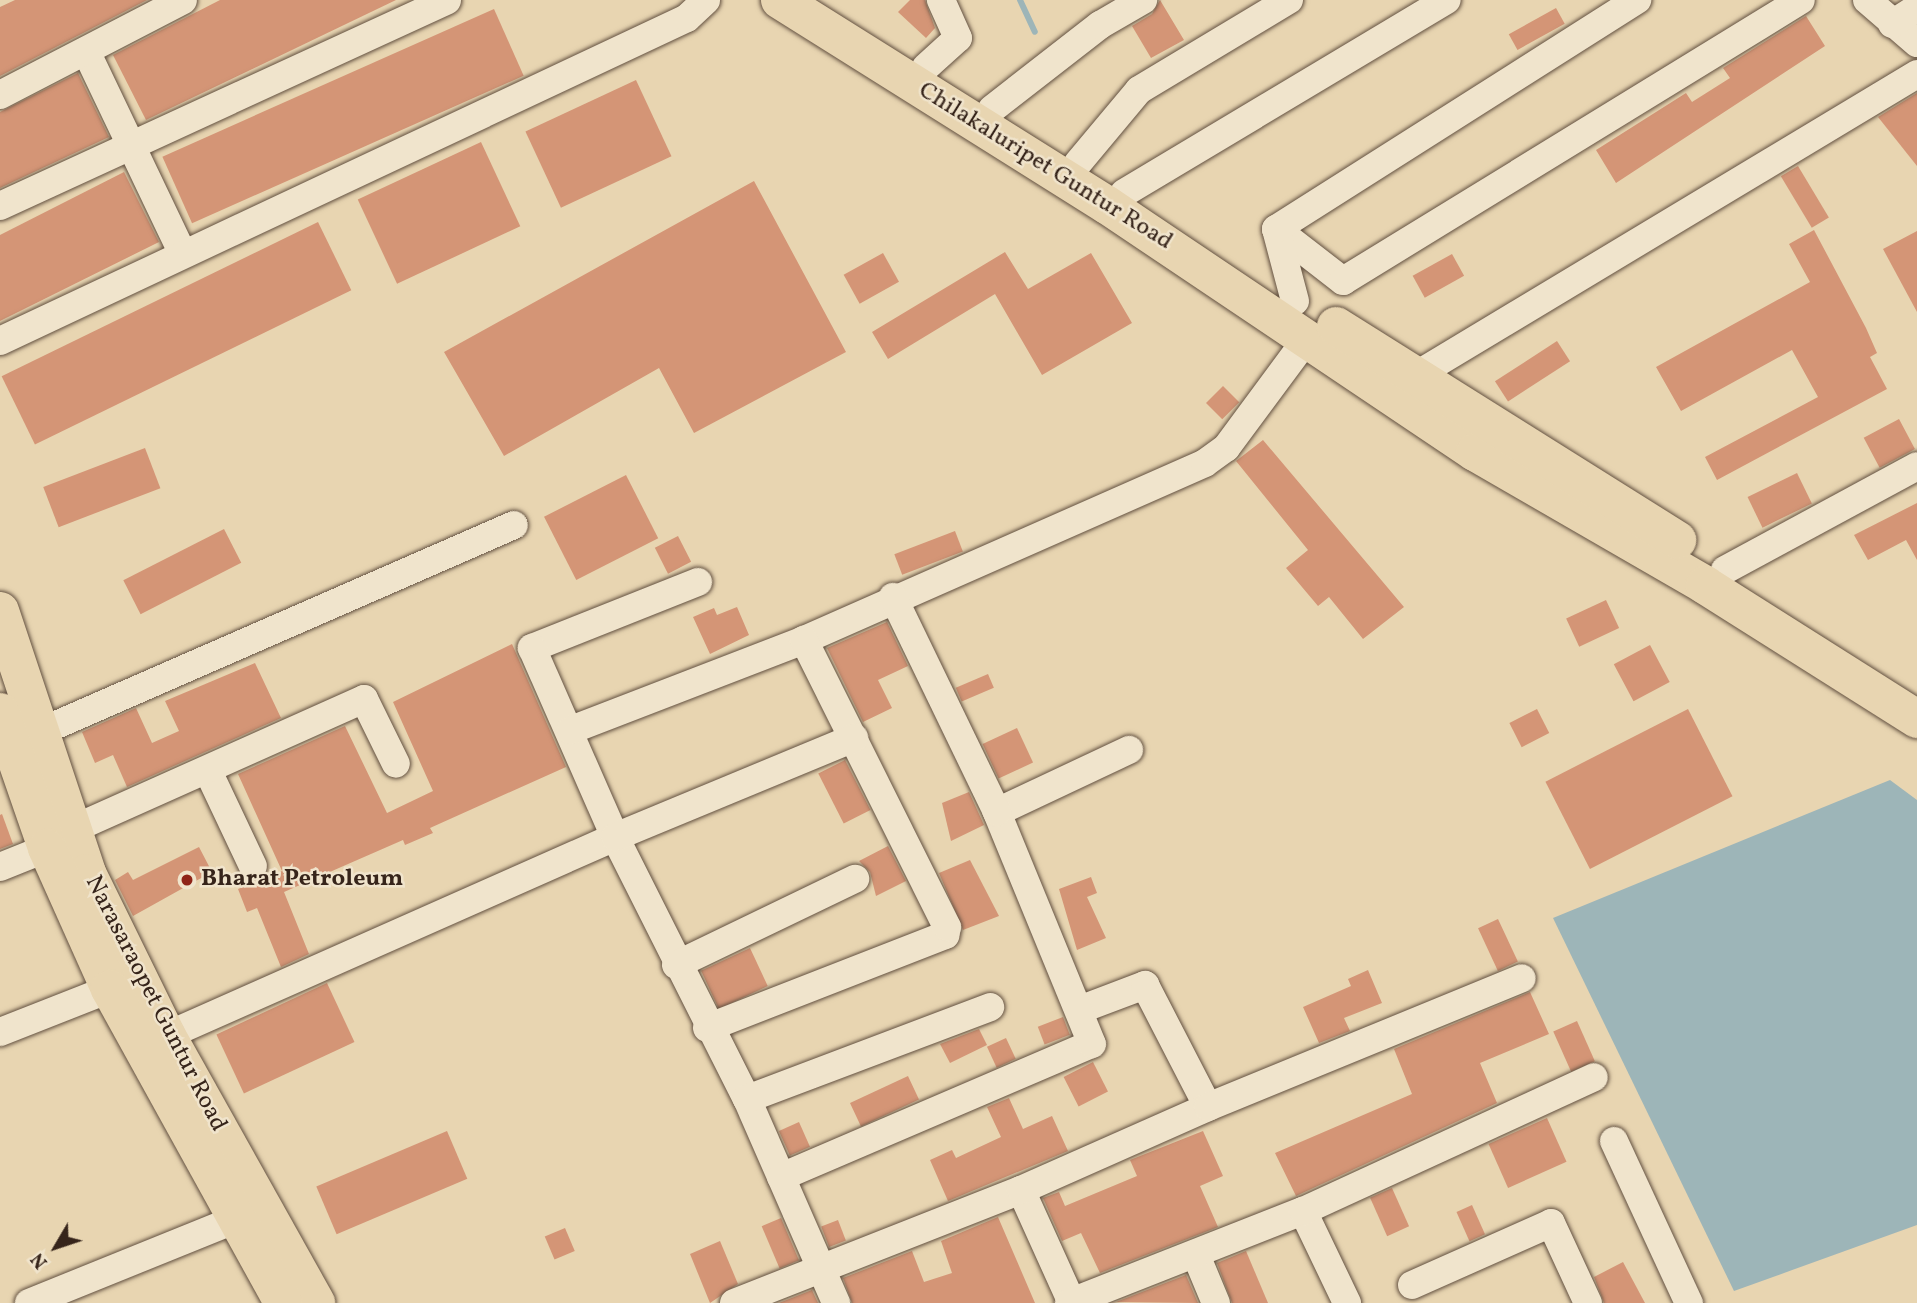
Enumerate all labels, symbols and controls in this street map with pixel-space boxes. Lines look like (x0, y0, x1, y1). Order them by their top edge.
street label: Chilakaluripet Guntur Road (913, 77, 1177, 257)
place label: Bharat Petroleum (201, 866, 403, 894)
street label: Narasaraopet Guntur Road (78, 871, 232, 1137)
marker: Bharat Petroleum (179, 872, 195, 888)
north arrow (21, 1212, 91, 1282)
text: N (25, 1247, 54, 1274)

